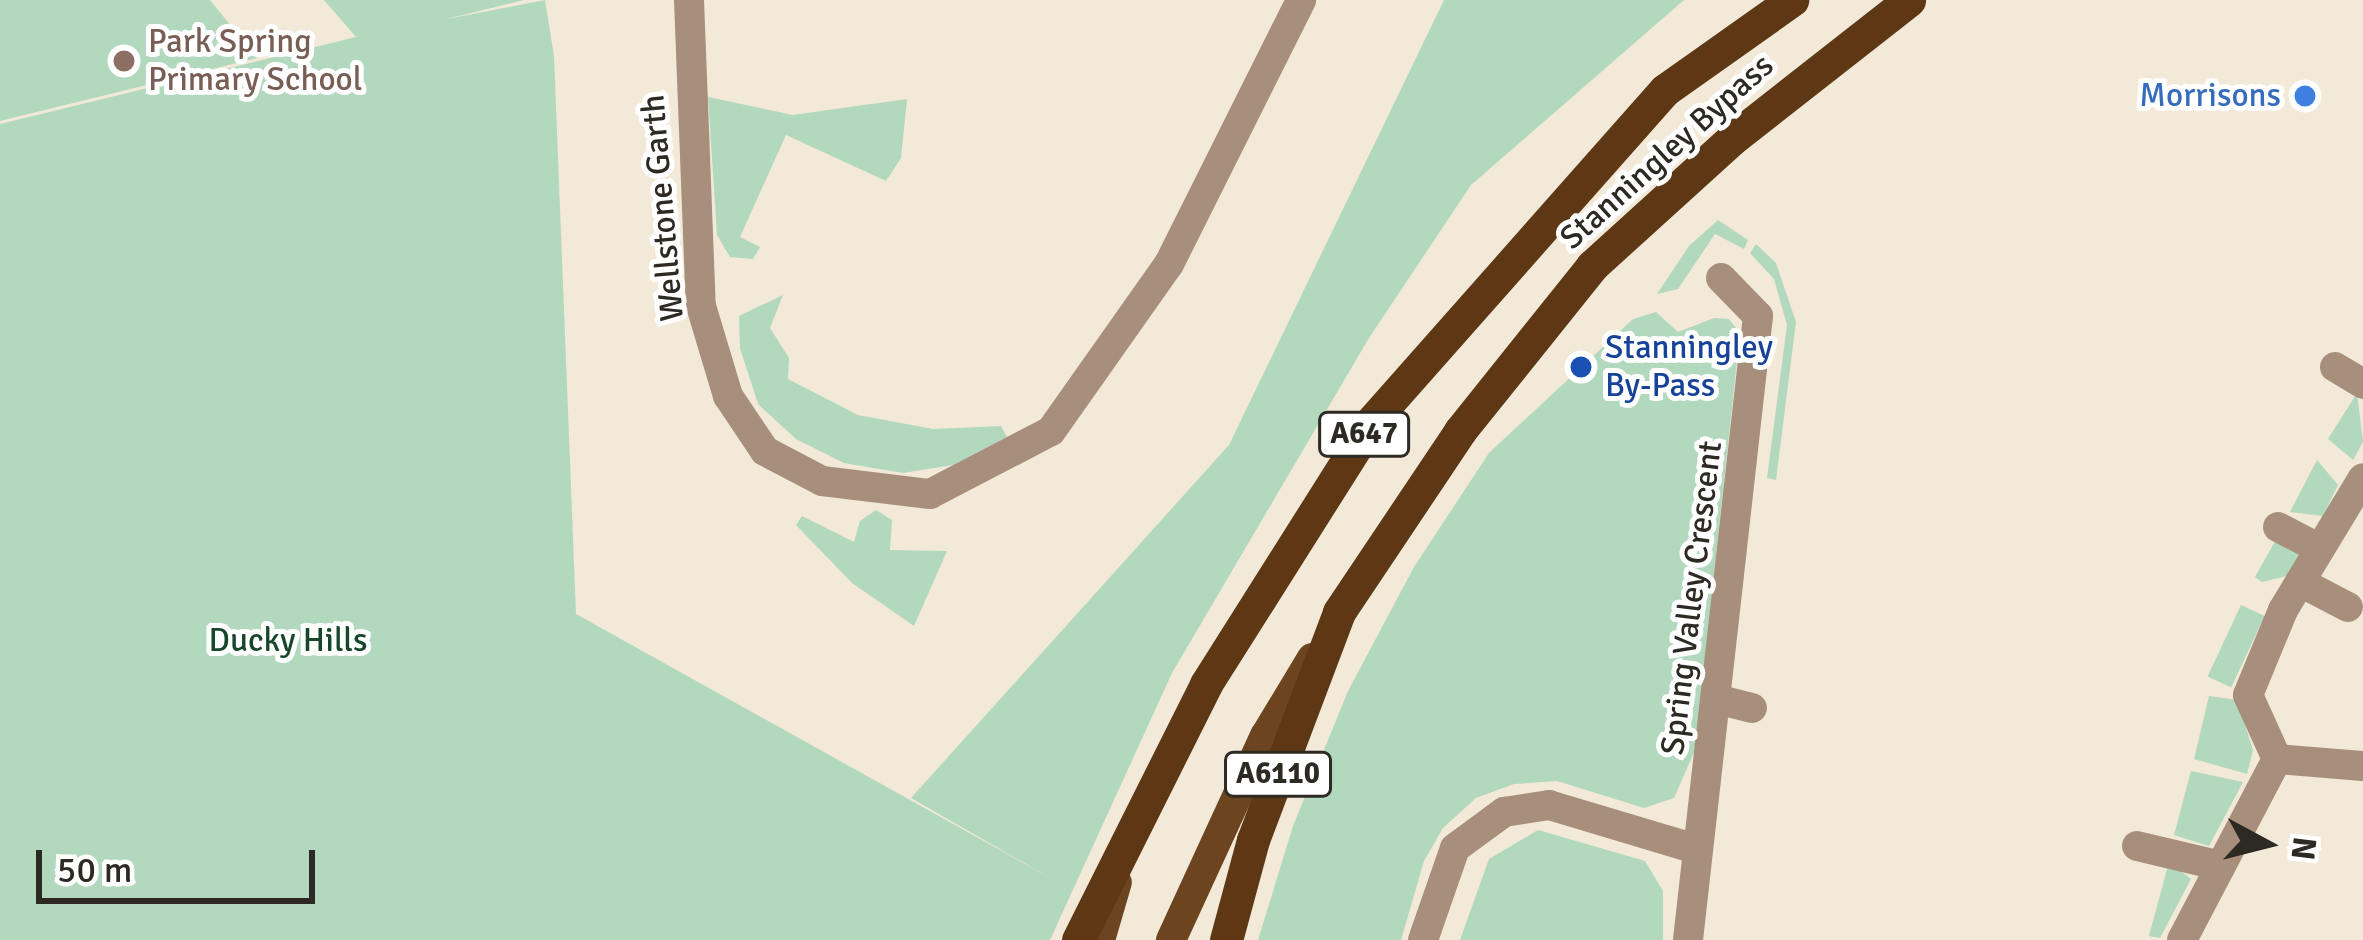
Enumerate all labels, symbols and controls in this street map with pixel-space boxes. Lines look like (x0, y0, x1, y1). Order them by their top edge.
place label: Park Spring Primary School (148, 22, 362, 100)
street label: Stanningley Bypass (1552, 46, 1782, 258)
marker: Park Spring Primary School (111, 48, 137, 74)
place label: Morrisons (2139, 76, 2281, 116)
marker: Morrisons (2292, 83, 2318, 109)
street label: Wellstone Garth (633, 93, 693, 323)
place label: Stanningley By-Pass (1605, 328, 1773, 406)
marker: Stanningley By-Pass (1568, 354, 1594, 380)
road number: A647 (1316, 410, 1412, 458)
street label: Spring Valley Crescent (1653, 439, 1731, 757)
park label: Ducky Hills (209, 621, 367, 661)
road number: A6110 (1224, 750, 1332, 798)
north arrow (2207, 784, 2327, 904)
scale bar (42, 826, 321, 900)
text: N (2281, 835, 2325, 862)
text: 50 m (57, 848, 133, 893)

